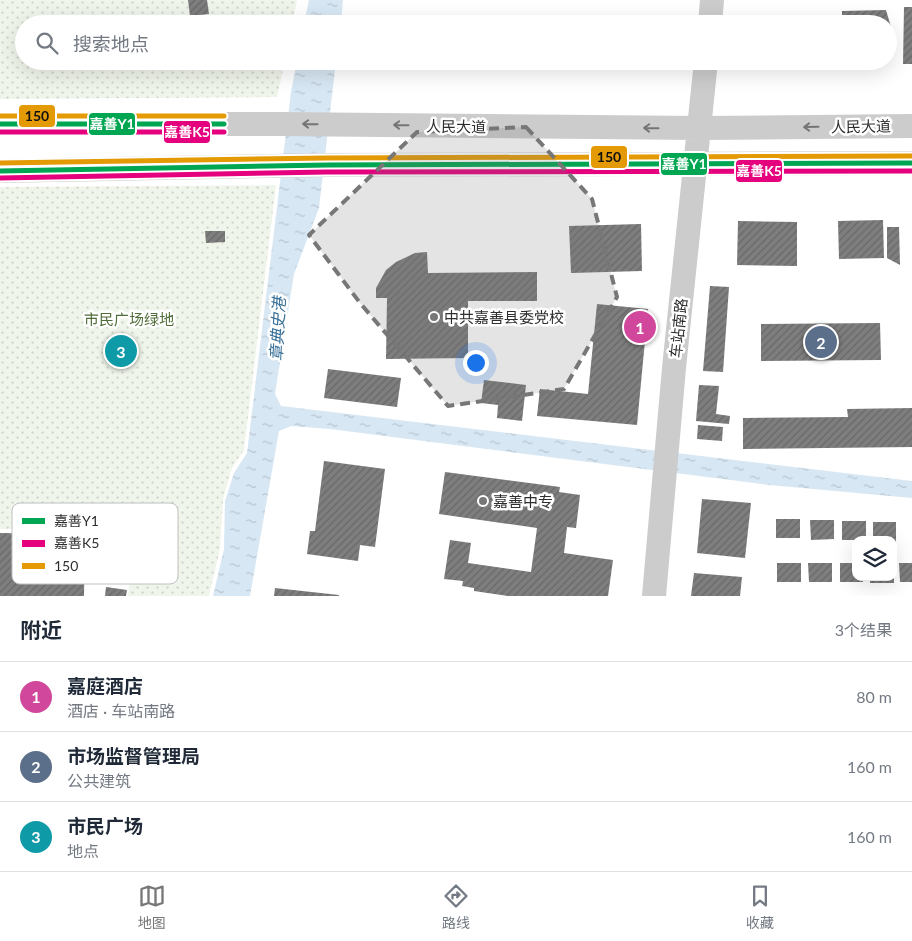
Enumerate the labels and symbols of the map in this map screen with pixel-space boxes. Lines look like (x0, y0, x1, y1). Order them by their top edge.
line badge: 150 (18, 104, 56, 128)
text: 150 (25, 107, 49, 124)
line badge: 嘉善Y1 (88, 112, 136, 136)
text: 嘉善Y1 (89, 115, 135, 132)
street label: 人民大道 (426, 116, 486, 136)
street label: 人民大道 (831, 116, 891, 136)
one-way arrow (302, 119, 318, 129)
line badge: 嘉善K5 (163, 120, 211, 144)
one-way arrow (393, 120, 410, 130)
one-way arrow (803, 122, 820, 132)
text: 嘉善K5 (164, 123, 210, 140)
one-way arrow (643, 123, 660, 133)
line badge: 150 (590, 145, 628, 169)
text: 150 (597, 148, 621, 165)
line badge: 嘉善Y1 (660, 152, 708, 176)
text: 嘉善Y1 (661, 155, 707, 172)
line badge: 嘉善K5 (735, 159, 783, 183)
text: 嘉善K5 (736, 162, 782, 179)
water label: 章典史港 (266, 295, 288, 361)
street label: 车站南路 (666, 297, 690, 359)
place label: 中共嘉善县委党校 (444, 308, 564, 326)
pin: 1 (624, 308, 656, 346)
park label: 市民广场绿地 (84, 310, 174, 328)
marker: 中共嘉善县委党校 (428, 311, 440, 323)
pin: 2 (805, 323, 837, 361)
pin: 3 (105, 332, 137, 370)
your location (463, 350, 489, 376)
place label: 嘉善中专 (493, 492, 553, 510)
marker: 嘉善中专 (477, 495, 489, 507)
legend (12, 503, 178, 584)
text: 嘉善Y1 (54, 512, 99, 529)
text: 嘉善K5 (54, 534, 99, 551)
text: 150 (54, 557, 78, 574)

